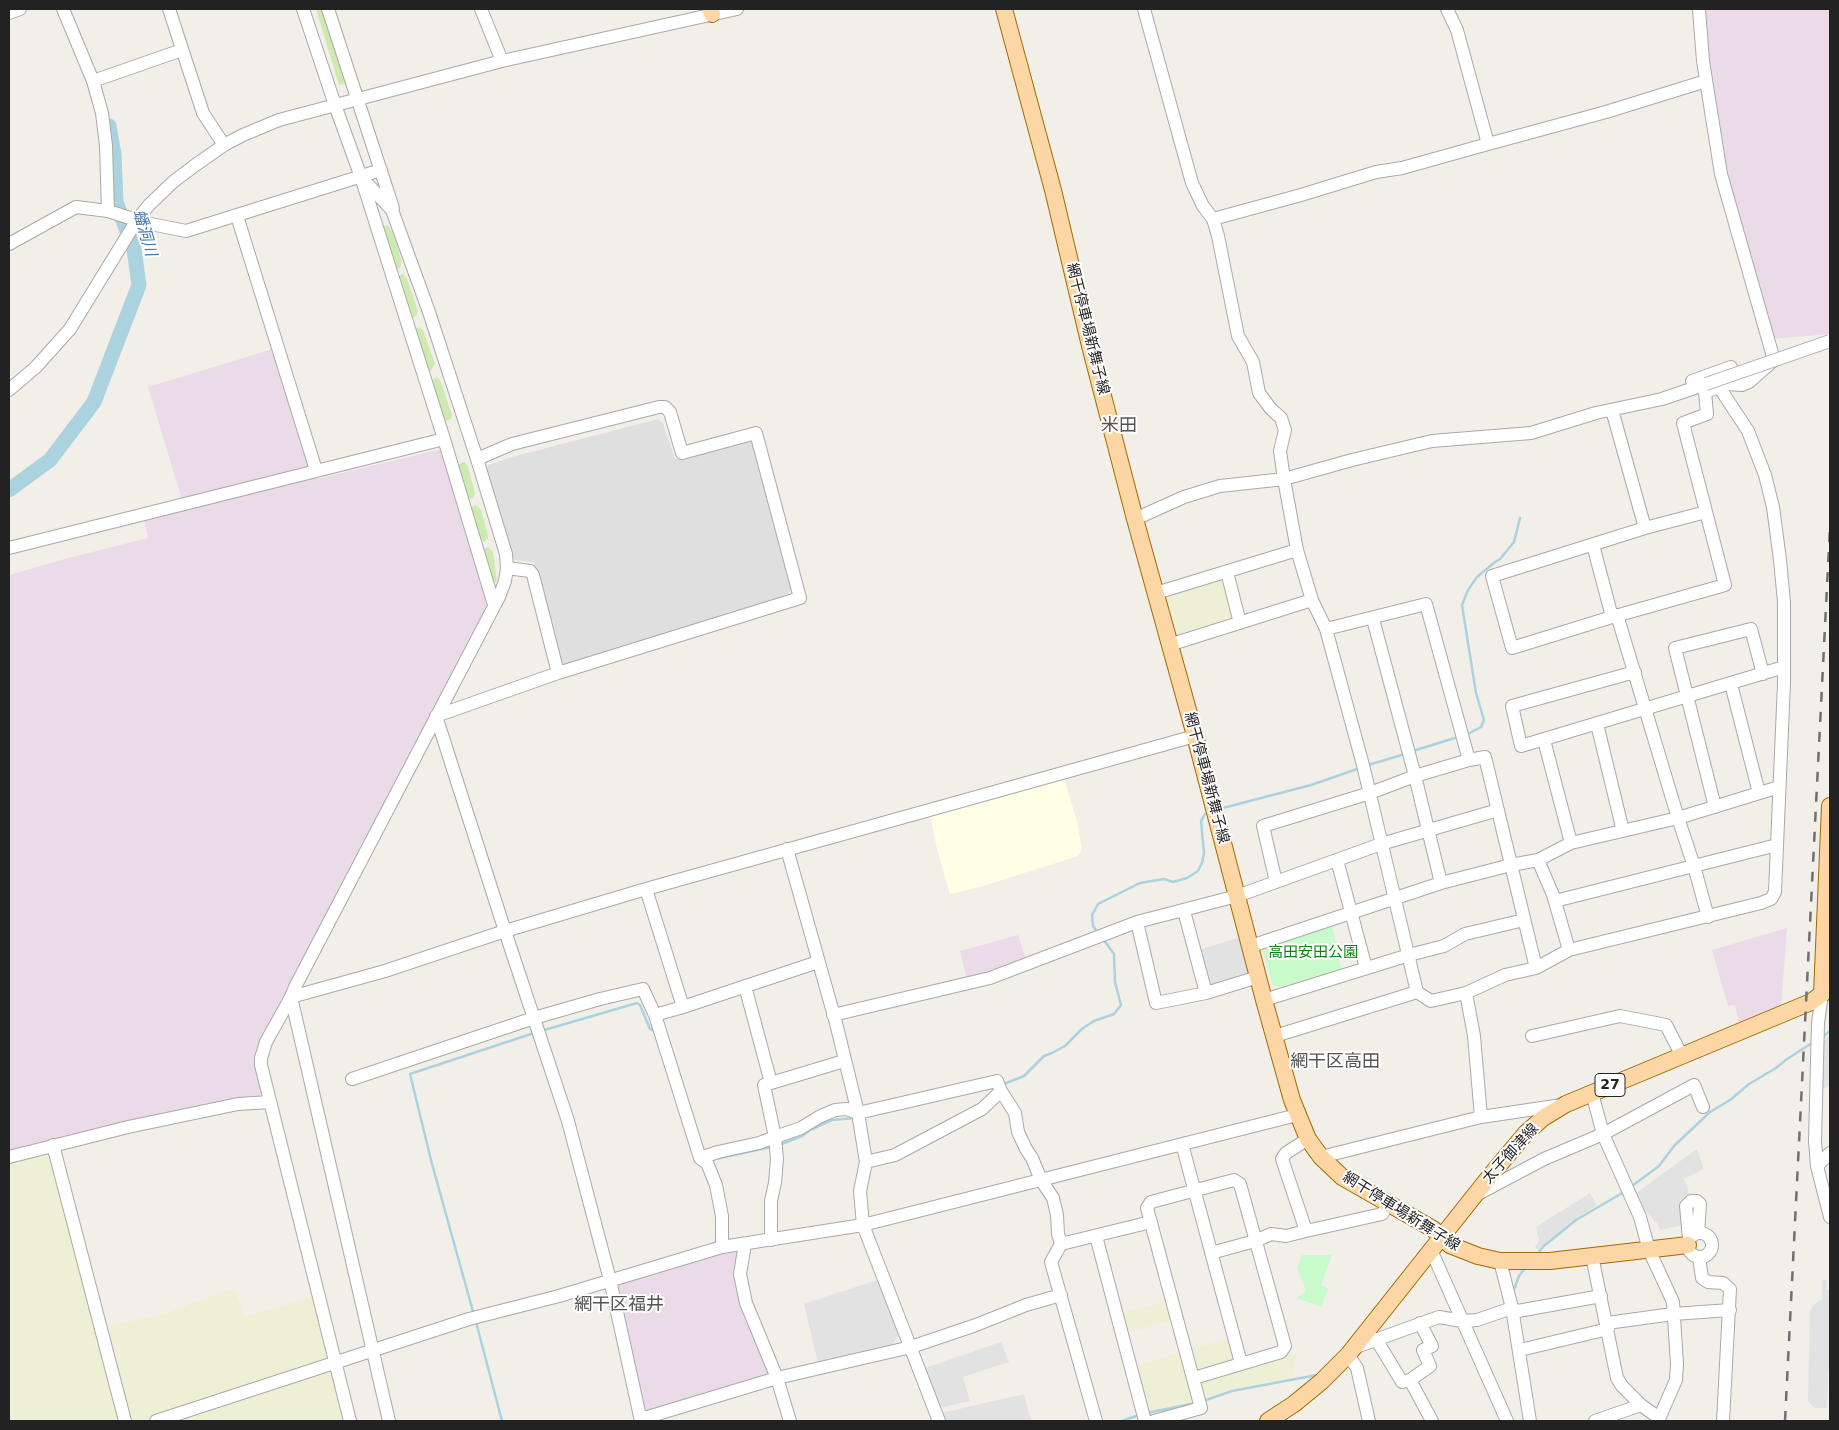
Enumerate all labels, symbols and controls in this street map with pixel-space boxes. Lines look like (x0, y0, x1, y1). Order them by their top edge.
water label: 蟠洞川 (128, 207, 160, 259)
street label: 網干停車場新舞子線 (1062, 261, 1112, 397)
district label: 米田 (1101, 415, 1137, 437)
street label: 網干停車場新舞子線 (1180, 710, 1232, 846)
park label: 高田安田公園 (1268, 944, 1358, 962)
district label: 網干区高田 (1290, 1051, 1380, 1073)
road number: 27 (1595, 1074, 1625, 1096)
street label: 太子御津線 (1479, 1120, 1543, 1188)
street label: 網干停車場新舞子線 (1339, 1169, 1463, 1255)
district label: 網干区福井 (574, 1294, 664, 1316)

